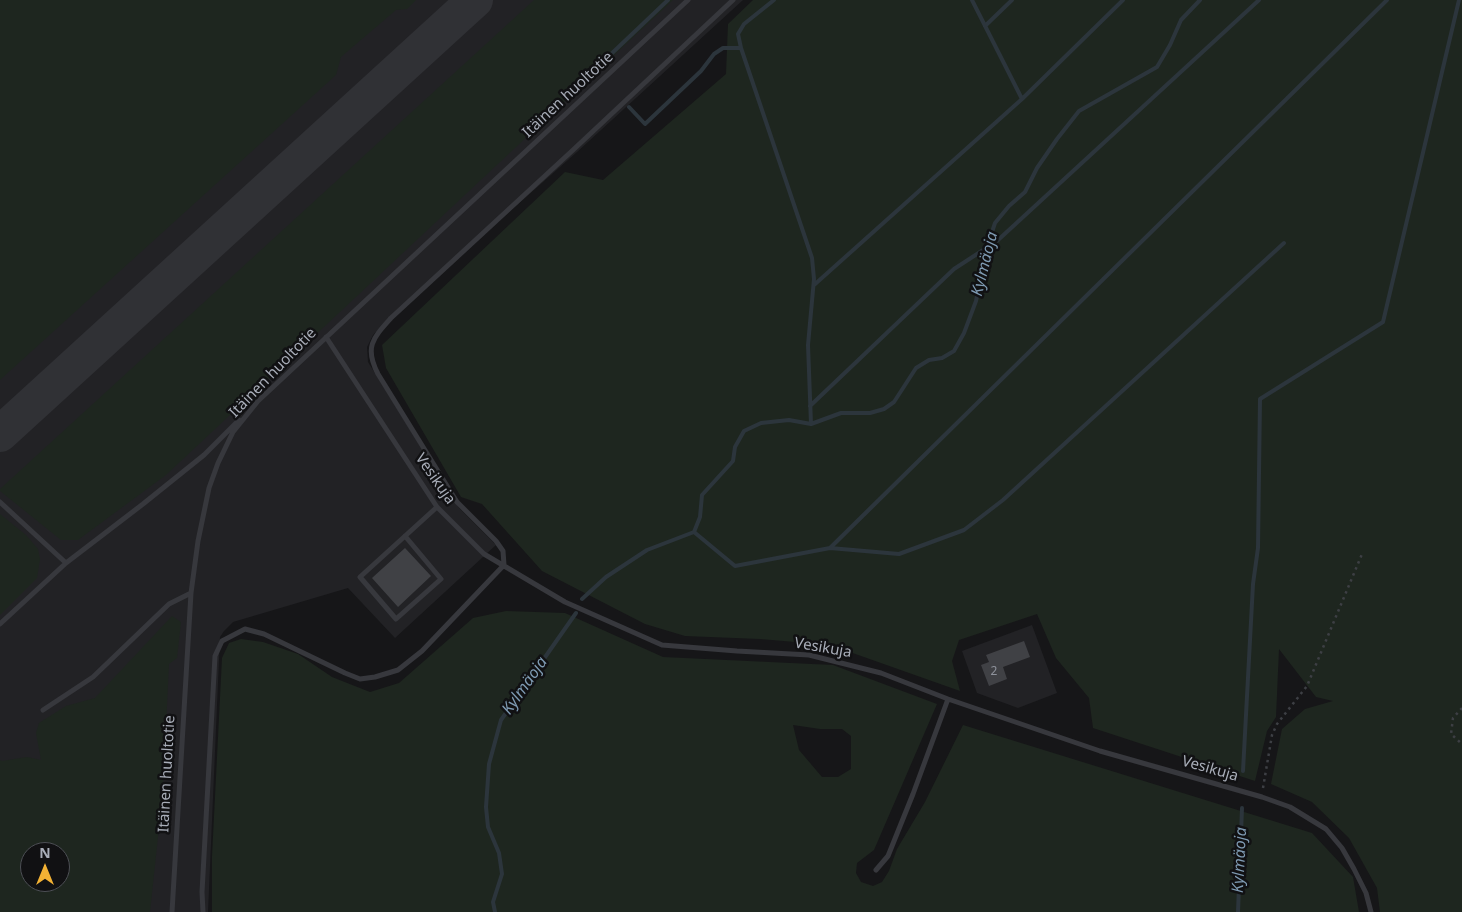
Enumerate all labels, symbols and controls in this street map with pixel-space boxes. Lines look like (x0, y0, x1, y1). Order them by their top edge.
street label: Itäinen huoltotie (519, 48, 617, 142)
water label: Kylmäoja (968, 230, 1002, 298)
street label: Itäinen huoltotie (226, 325, 320, 421)
street label: Vesikuja (411, 450, 459, 508)
street label: Vesikuja (793, 634, 853, 662)
water label: Kylmäoja (498, 654, 552, 718)
house number: 2 (991, 665, 997, 679)
street label: Itäinen huoltotie (155, 715, 179, 833)
street label: Vesikuja (1180, 752, 1240, 786)
water label: Kylmäoja (1229, 827, 1251, 893)
north arrow (20, 842, 70, 892)
text: N (39, 843, 51, 862)

